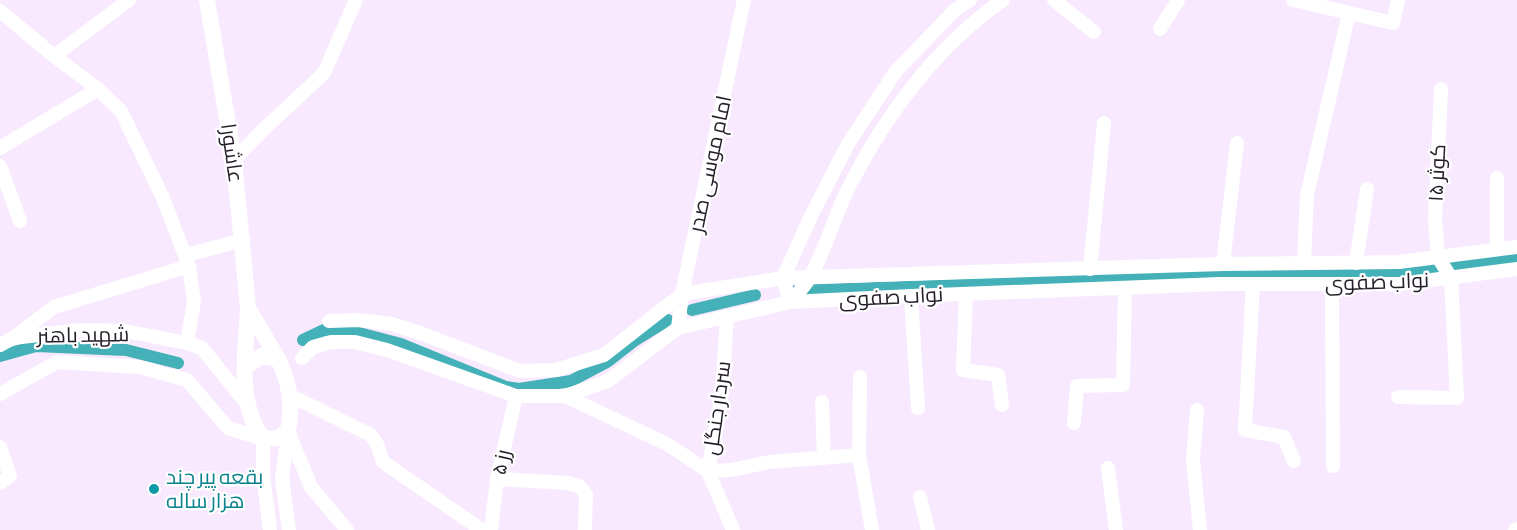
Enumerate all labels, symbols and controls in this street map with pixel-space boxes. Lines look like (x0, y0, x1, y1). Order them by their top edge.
street label: امام موسی صدر (683, 93, 738, 236)
street label: عاشورا (216, 122, 249, 184)
street label: کوثر ۱۵ (1422, 143, 1451, 203)
street label: نواب صفوی (1324, 267, 1430, 297)
street label: نواب صفوی (838, 281, 944, 313)
street label: شهید باهنر (36, 321, 129, 349)
street label: سردار جنگل (698, 359, 736, 457)
street label: رز ۵ (486, 447, 515, 477)
place label: بقعه پیر چند هزار ساله (166, 464, 263, 513)
marker: بقعه پیر چند هزار ساله (147, 482, 161, 496)

